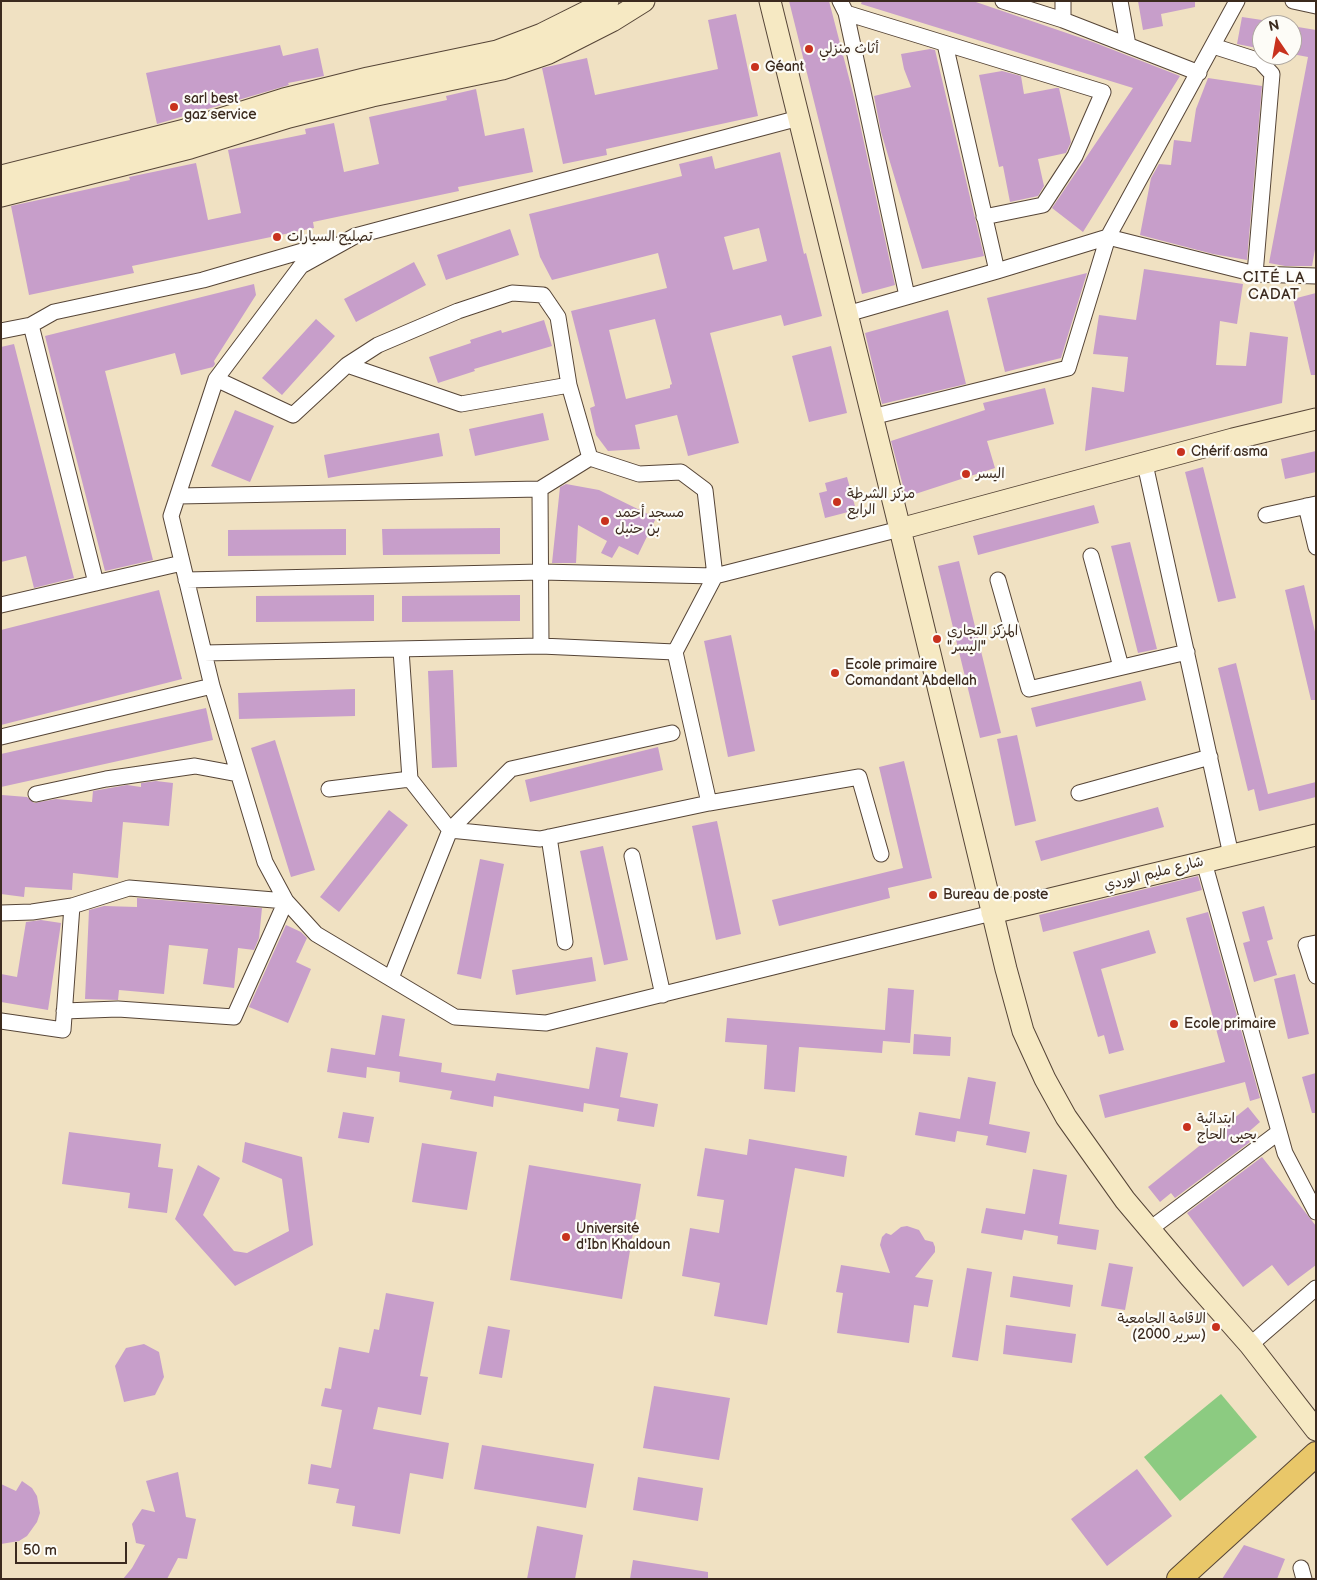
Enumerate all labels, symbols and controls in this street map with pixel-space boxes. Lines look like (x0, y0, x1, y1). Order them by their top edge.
north arrow (1252, 15, 1302, 65)
text: N (1267, 16, 1281, 35)
place label: أثاث منزلي (819, 41, 879, 57)
marker: أثاث منزلي (803, 43, 815, 55)
place label: Géant (765, 59, 804, 75)
marker: Géant (749, 61, 761, 73)
place label: sarl best gaz service (184, 91, 257, 124)
marker: sarl best gaz service (168, 101, 180, 113)
place label: تصليح السيارات (287, 229, 373, 245)
marker: تصليح السيارات (271, 231, 283, 243)
district label: CITÉ LA CADAT (1242, 269, 1306, 304)
place label: Chérif asma (1191, 444, 1268, 460)
marker: Chérif asma (1175, 446, 1187, 458)
place label: اليسر (976, 466, 1005, 482)
marker: اليسر (960, 468, 972, 480)
place label: مركز الشرطة الرابع (847, 486, 915, 518)
marker: مركز الشرطة الرابع (831, 496, 843, 508)
place label: مسجد أحمد بن حنبل (615, 505, 684, 538)
marker: مسجد أحمد بن حنبل (599, 515, 611, 527)
place label: المركز التجاري "اليسر" (947, 623, 1018, 656)
marker: المركز التجاري "اليسر" (931, 633, 943, 645)
place label: Ecole primaire Comandant Abdellah (845, 657, 977, 690)
marker: Ecole primaire Comandant Abdellah (829, 667, 841, 679)
street label: شارع مليم الوردي (1102, 853, 1206, 895)
place label: Bureau de poste (943, 887, 1048, 903)
marker: Bureau de poste (927, 889, 939, 901)
place label: Ecole primaire (1184, 1016, 1276, 1032)
marker: Ecole primaire (1168, 1018, 1180, 1030)
place label: ابتدائية يحيى الحاج (1197, 1111, 1257, 1144)
marker: ابتدائية يحيى الحاج (1181, 1121, 1193, 1133)
place label: Université d'Ibn Khaldoun (576, 1221, 670, 1254)
marker: Université d'Ibn Khaldoun (560, 1231, 572, 1243)
place label: الاقامة الجامعية (2000 سرير) (1118, 1311, 1206, 1344)
marker: الاقامة الجامعية (2000 سرير) (1210, 1321, 1222, 1333)
scale bar (18, 1532, 130, 1564)
text: 50 m (23, 1541, 57, 1560)

